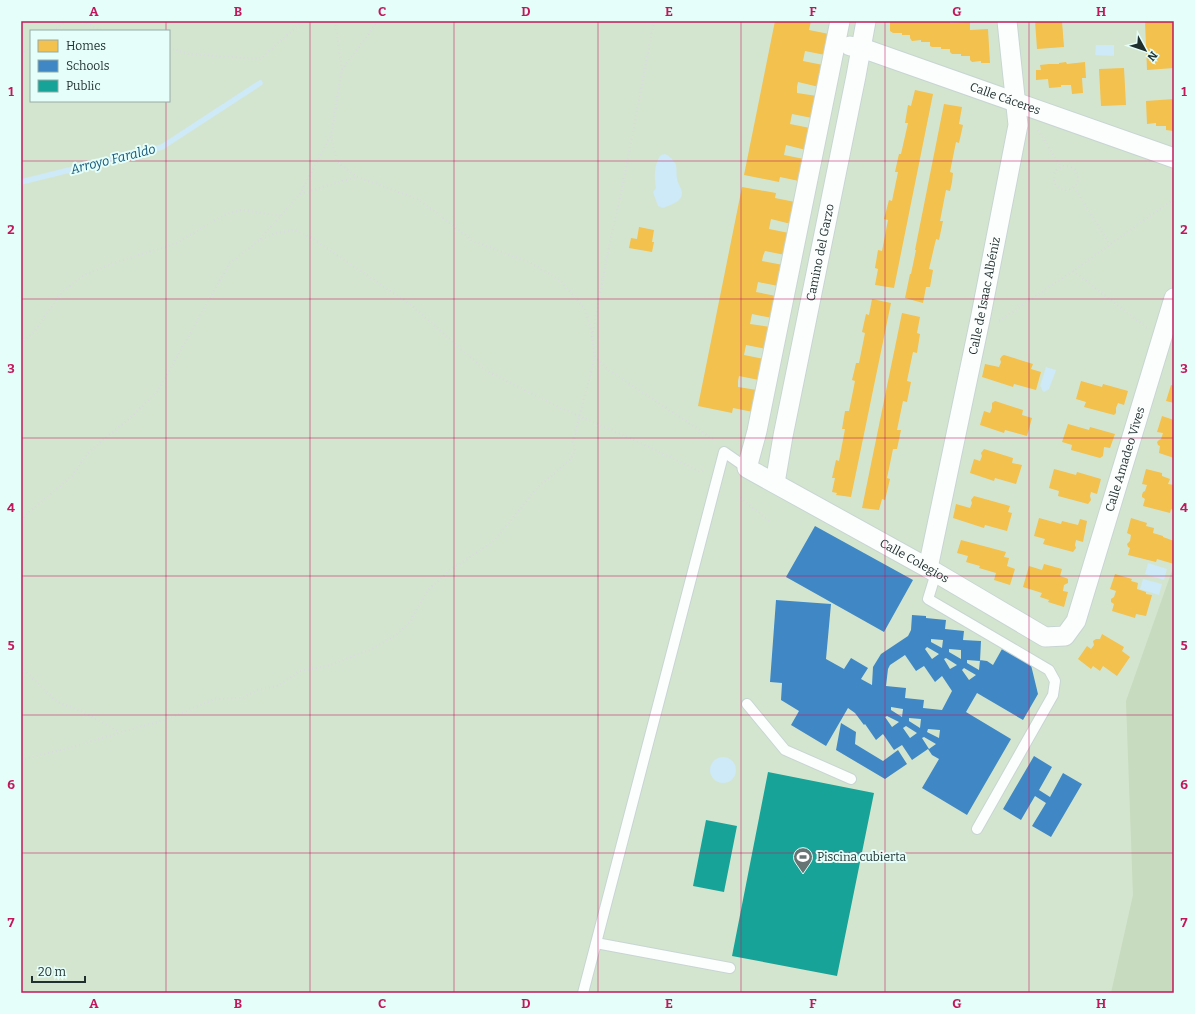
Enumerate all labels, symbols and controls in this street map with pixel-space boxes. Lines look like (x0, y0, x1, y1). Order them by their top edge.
text: A (89, 4, 99, 19)
text: B (234, 4, 242, 19)
text: C (378, 4, 386, 19)
text: D (521, 4, 531, 19)
text: E (665, 4, 673, 19)
text: F (809, 4, 817, 19)
text: G (952, 4, 962, 19)
text: H (1096, 4, 1106, 19)
legend (30, 30, 170, 102)
north arrow (1125, 30, 1165, 70)
text: Homes (66, 39, 106, 53)
text: N (1144, 49, 1160, 64)
text: Schools (66, 59, 110, 73)
text: Public (66, 79, 101, 93)
street label: Calle Cáceres (968, 80, 1043, 117)
text: 1 (8, 84, 14, 99)
text: 1 (1181, 84, 1187, 99)
water label: Arroyo Faraldo (68, 141, 157, 177)
street label: Camino del Garzo (804, 202, 837, 302)
text: 2 (7, 222, 15, 237)
text: 2 (1180, 222, 1188, 237)
street label: Calle de Isaac Albéniz (966, 235, 1003, 356)
text: 3 (7, 361, 15, 376)
text: 3 (1180, 361, 1188, 376)
street label: Calle Amadeo Vives (1103, 405, 1148, 513)
text: 4 (7, 500, 15, 515)
text: 4 (1180, 500, 1188, 515)
street label: Calle Colegios (877, 536, 952, 586)
text: 5 (7, 638, 15, 653)
text: 5 (1180, 638, 1188, 653)
text: 6 (7, 777, 15, 792)
text: 6 (1180, 777, 1188, 792)
sports icon: Piscina cubierta (792, 846, 814, 874)
place label: Piscina cubierta (817, 850, 906, 864)
text: 7 (8, 915, 15, 930)
text: 7 (1181, 915, 1188, 930)
scale bar (32, 958, 85, 984)
text: 20 m (38, 965, 67, 979)
text: A (89, 996, 99, 1011)
text: B (234, 996, 242, 1011)
text: C (378, 996, 386, 1011)
text: D (521, 996, 531, 1011)
text: E (665, 996, 673, 1011)
text: F (809, 996, 817, 1011)
text: G (952, 996, 962, 1011)
text: H (1096, 996, 1106, 1011)

